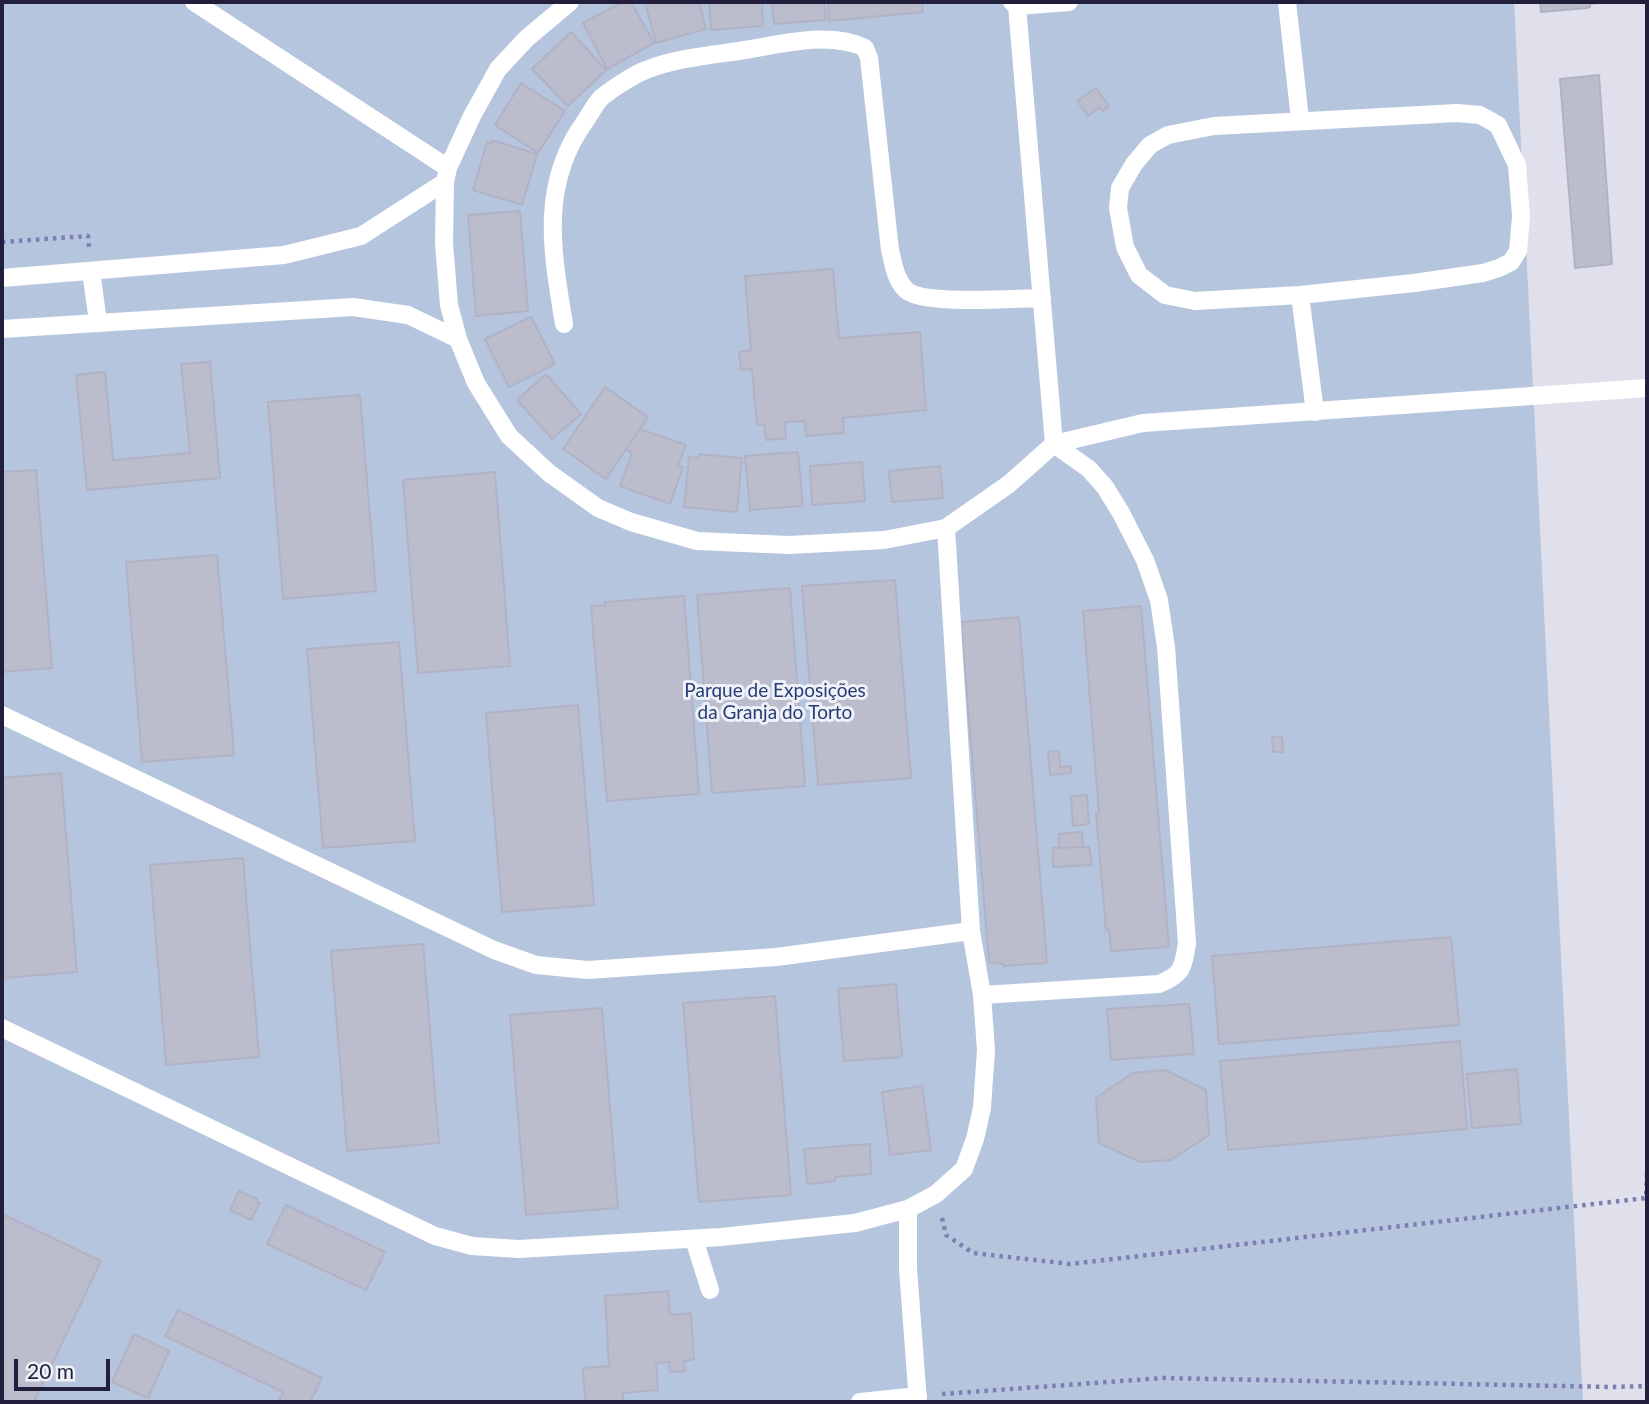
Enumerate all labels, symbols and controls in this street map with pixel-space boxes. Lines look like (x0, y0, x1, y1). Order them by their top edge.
park label: Parque de Exposições da Granja do Torto (684, 680, 866, 724)
scale bar (18, 1344, 114, 1388)
text: 20 m (27, 1358, 74, 1383)

